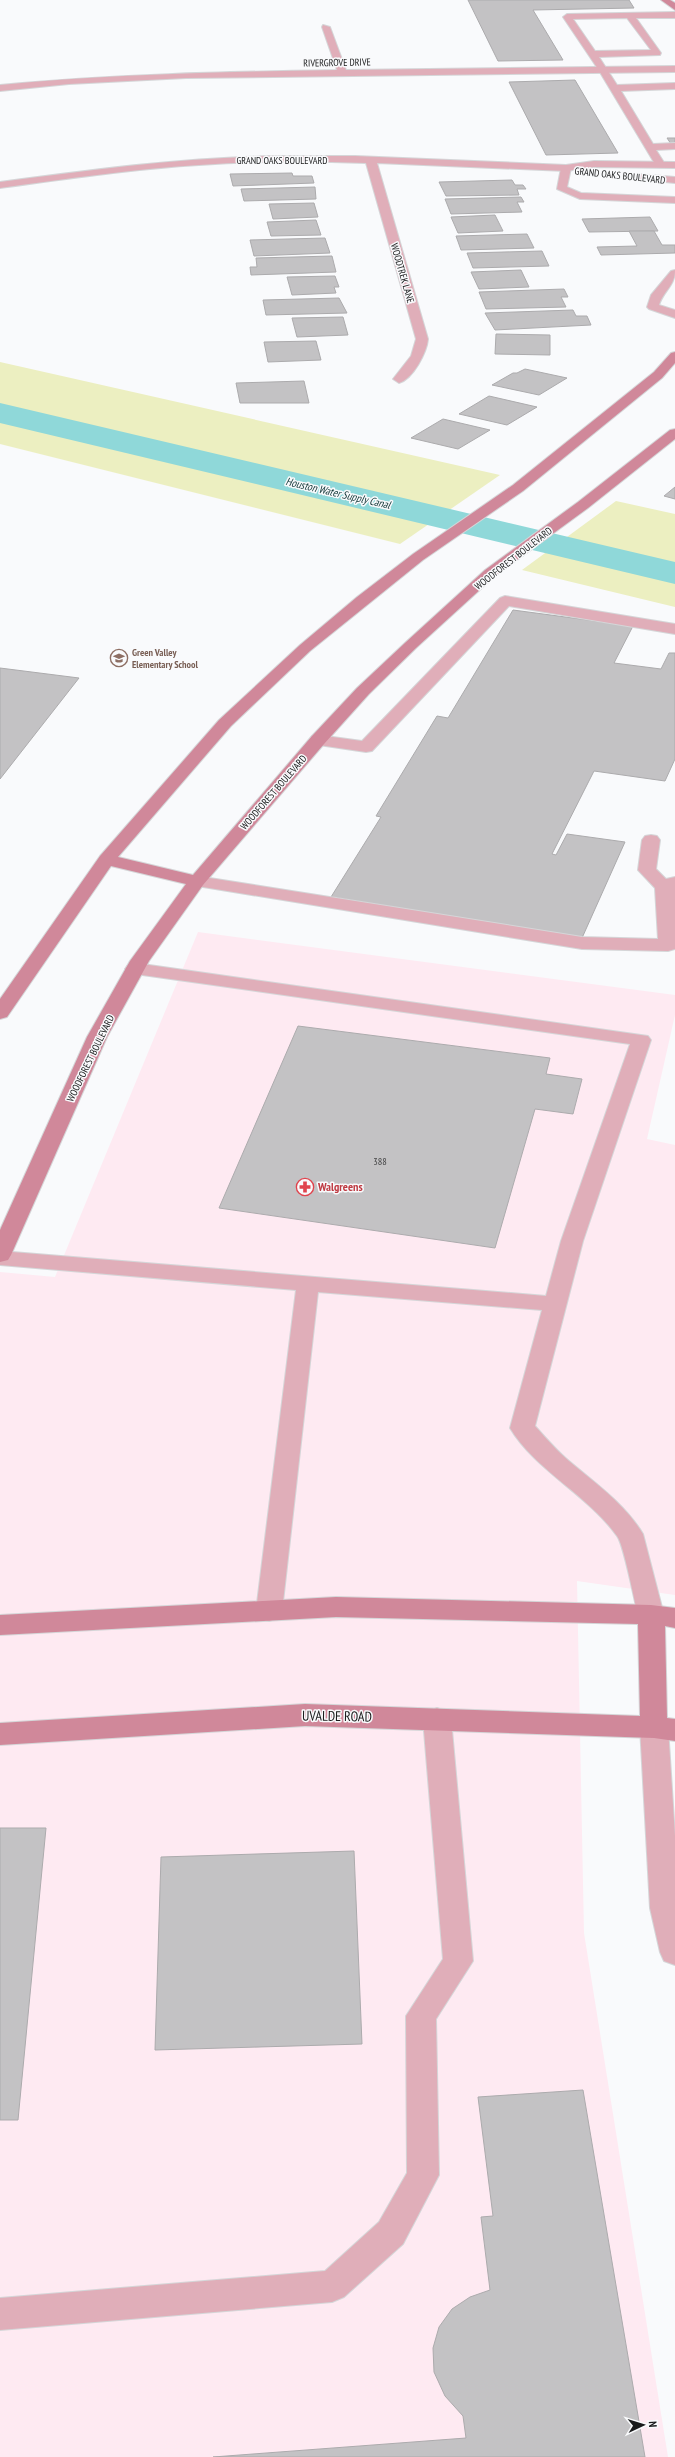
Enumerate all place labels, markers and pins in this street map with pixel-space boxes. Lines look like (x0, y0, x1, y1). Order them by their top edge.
place label: Green Valley Elementary School (132, 646, 198, 671)
school or university icon: Green Valley Elementary School (109, 648, 129, 668)
pharmacy icon: Walgreens (295, 1177, 315, 1197)
place label: Walgreens (317, 1179, 363, 1194)

